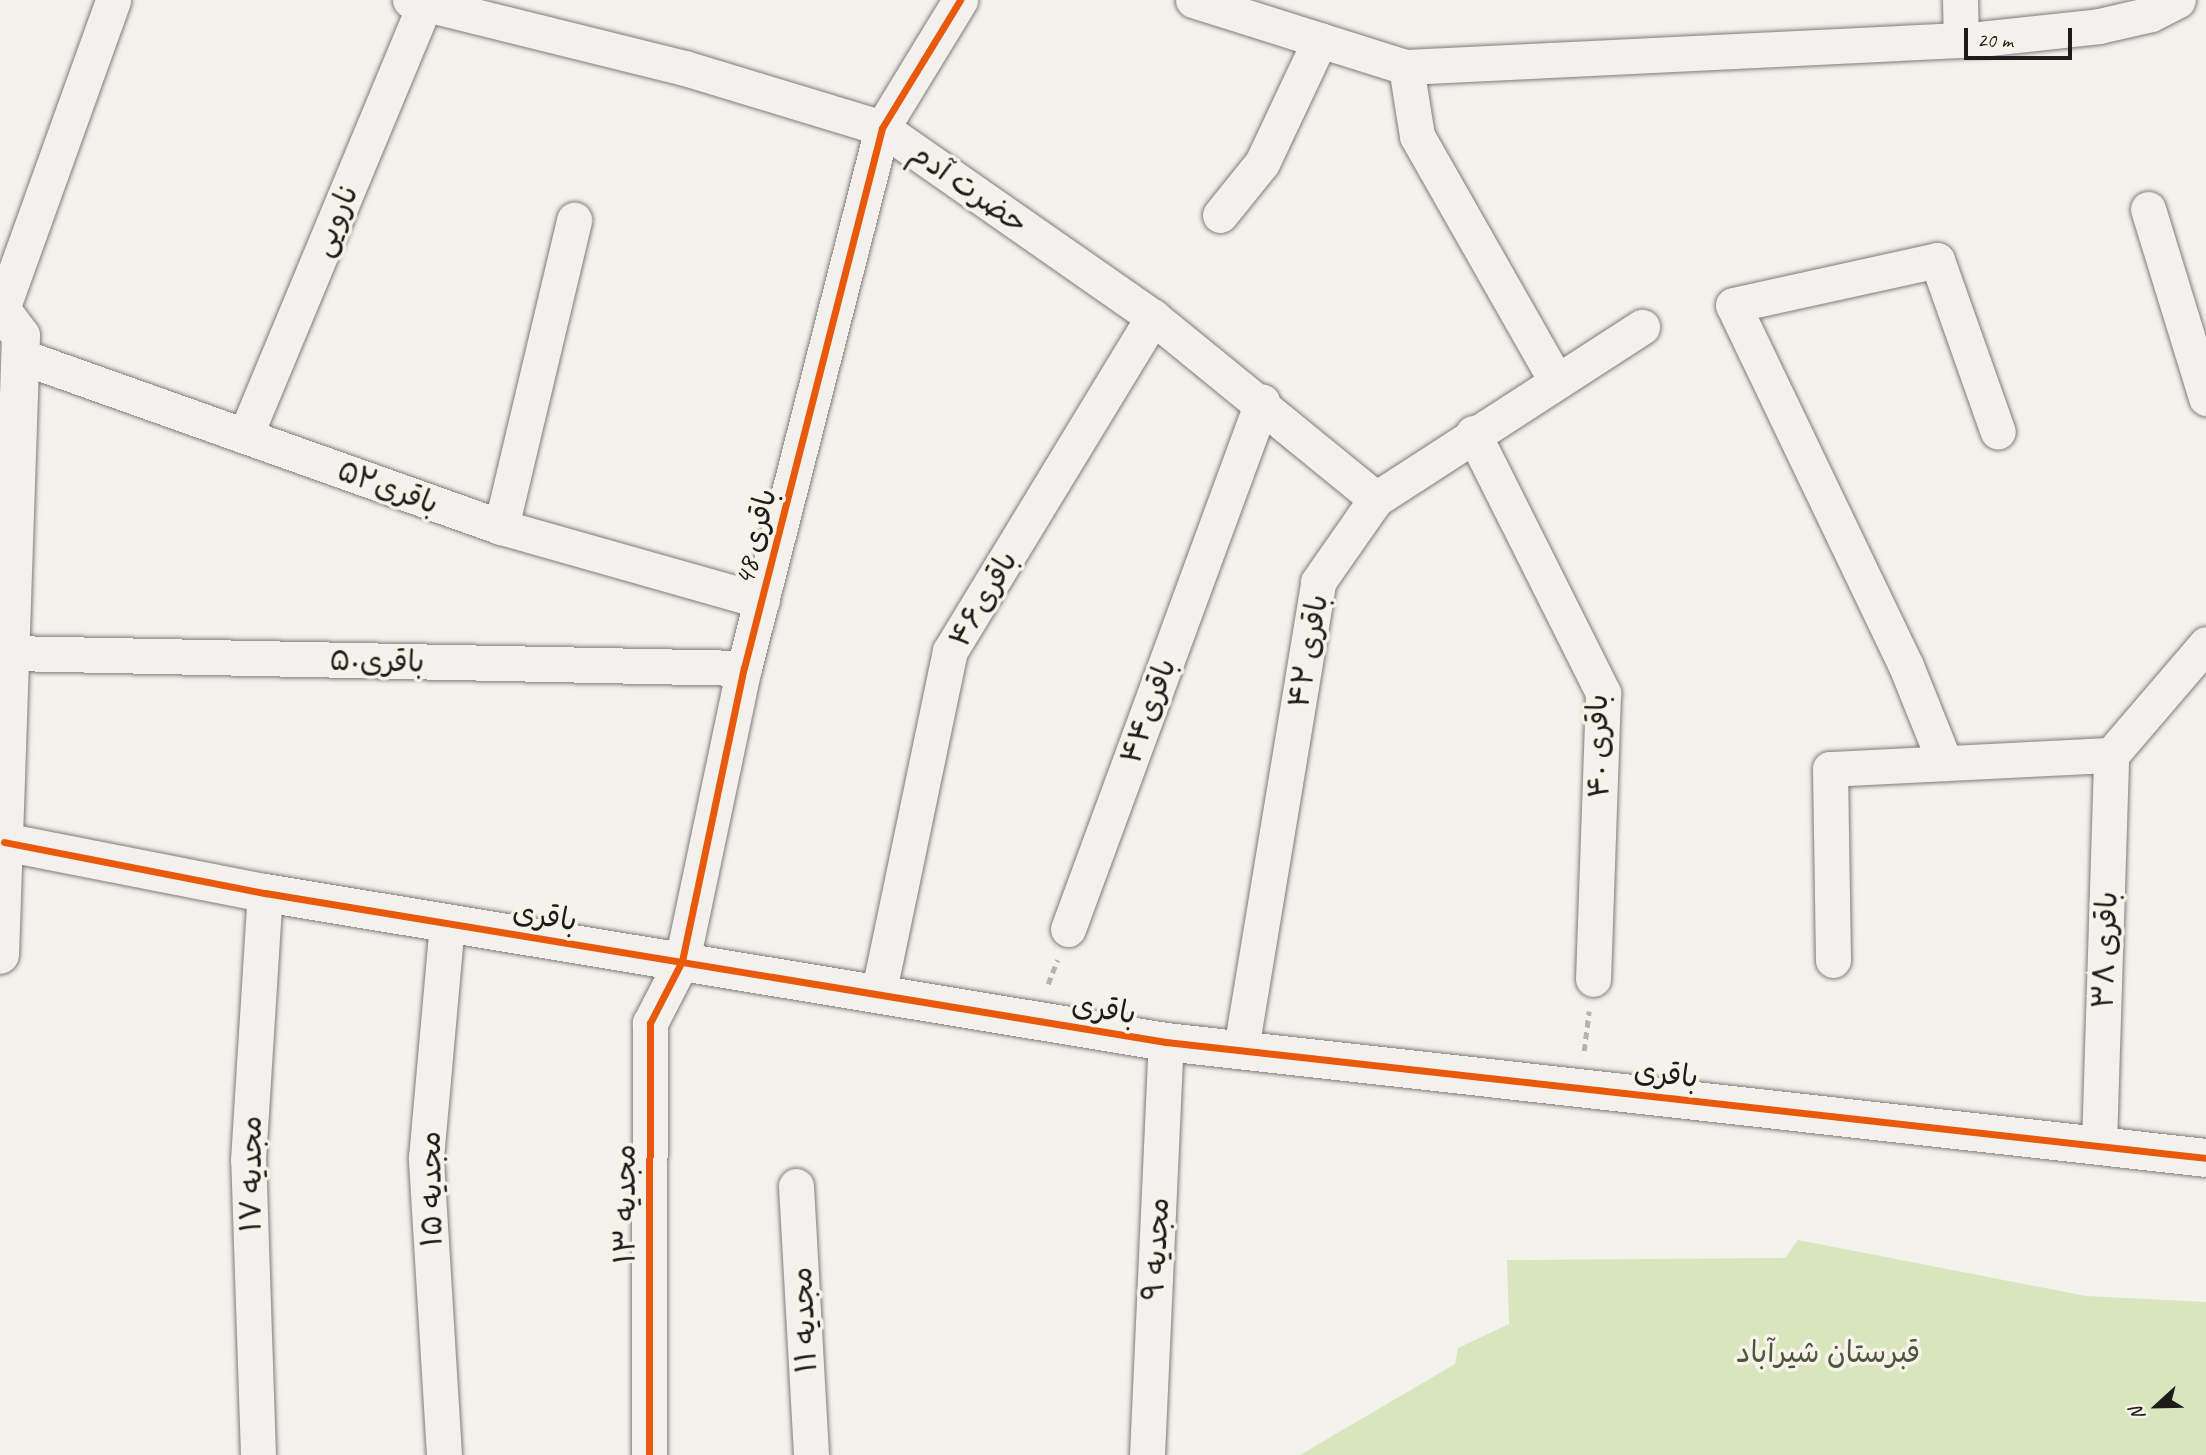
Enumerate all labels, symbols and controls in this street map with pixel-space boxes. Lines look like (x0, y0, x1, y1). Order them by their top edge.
scale bar (1968, 14, 2076, 58)
text: 20 m (1977, 27, 2013, 53)
street label: حضرت آدم (903, 134, 1035, 242)
street label: نارویی (304, 178, 366, 262)
street label: باقری۵۲ (333, 452, 443, 522)
street label: باقری 48 (726, 485, 784, 589)
street label: باقری۴۶ (941, 544, 1025, 654)
street label: باقری ۴۲ (1280, 591, 1336, 711)
street label: باقری۵۰ (329, 642, 425, 680)
street label: باقری۴۴ (1112, 653, 1184, 769)
street label: باقری ۴۰ (1579, 694, 1617, 798)
street label: باقری ۳۸ (2085, 891, 2125, 1009)
street label: باقری (510, 893, 580, 939)
street label: باقری (1069, 986, 1139, 1032)
street label: باقری (1632, 1053, 1700, 1095)
street label: مجدیه ۱۷ (233, 1116, 269, 1232)
street label: مجدیه ۱۵ (412, 1131, 450, 1247)
street label: مجدیه ۱۳ (607, 1144, 643, 1264)
street label: مجدیه ۹ (1135, 1197, 1177, 1301)
street label: مجدیه ۱۱ (783, 1266, 825, 1374)
park label: قبرستان شیرآباد (1736, 1334, 1920, 1370)
north arrow (2122, 1371, 2192, 1441)
text: N (2124, 1404, 2151, 1424)

